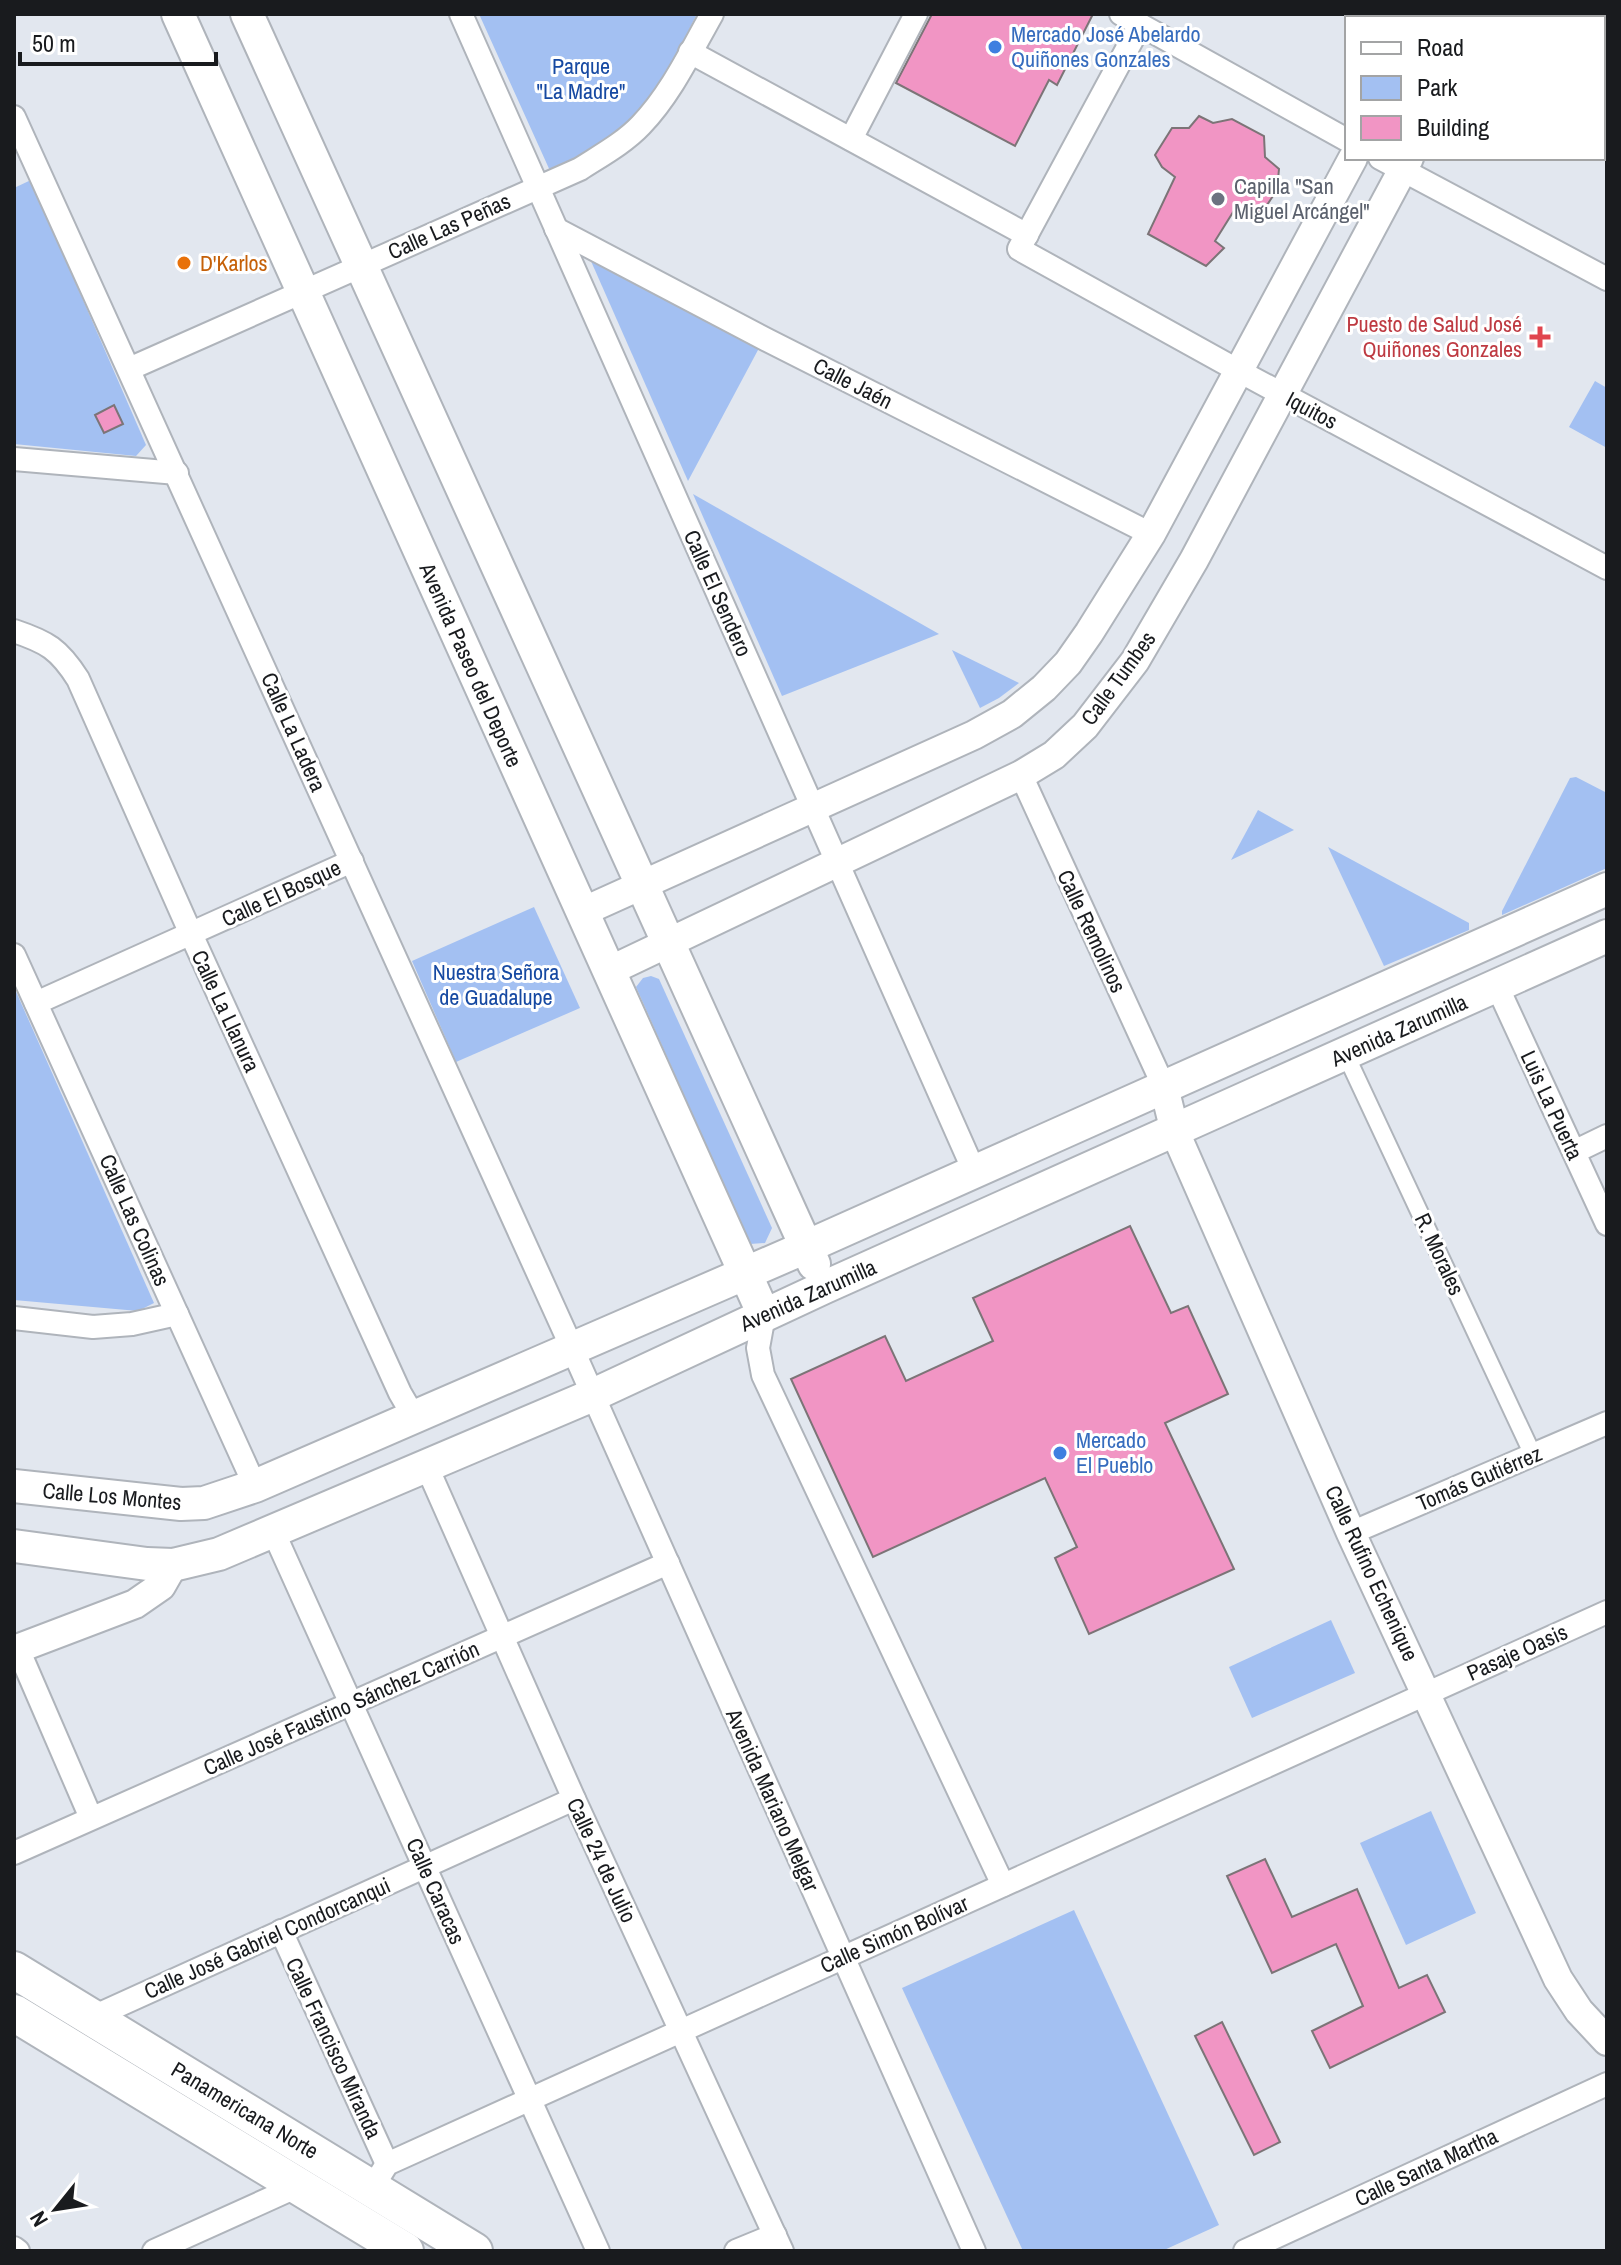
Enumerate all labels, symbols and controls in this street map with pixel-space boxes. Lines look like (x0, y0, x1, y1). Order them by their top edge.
scale bar (20, 16, 216, 66)
legend (1345, 16, 1605, 160)
place label: Mercado José Abelardo Quiñones Gonzales (1011, 19, 1201, 74)
text: 50 m (32, 27, 76, 59)
text: Road (1417, 31, 1464, 63)
marker: Mercado José Abelardo Quiñones Gonzales (986, 38, 1004, 56)
park label: Parque "La Madre" (536, 51, 626, 106)
text: Park (1417, 71, 1458, 103)
text: Building (1417, 111, 1489, 143)
place label: Capilla "San Miguel Arcángel" (1234, 171, 1370, 226)
street label: Calle Las Peñas (383, 186, 515, 266)
marker: Capilla "San Miguel Arcángel" (1209, 190, 1227, 208)
place label: D'Karlos (200, 248, 268, 278)
marker: D'Karlos (175, 254, 193, 272)
place label: Puesto de Salud José Quiñones Gonzales (1346, 309, 1522, 364)
marker: Puesto de Salud José Quiñones Gonzales (1529, 326, 1551, 348)
street label: Calle Jaén (808, 350, 898, 416)
street label: Iquitos (1281, 384, 1343, 436)
street label: Calle El Sendero (677, 525, 759, 661)
street label: Avenida Paseo del Deporte (412, 557, 530, 772)
street label: Calle Tumbes (1074, 625, 1162, 731)
street label: Calle La Ladera (254, 668, 334, 796)
street label: Calle El Bosque (216, 852, 346, 934)
street label: Calle Remolinos (1050, 865, 1134, 997)
street label: Calle La Llanura (185, 945, 267, 1077)
park label: Nuestra Señora de Guadalupe (433, 957, 559, 1012)
street label: Avenida Zarumilla (1325, 987, 1472, 1074)
street label: Luis La Puerta (1514, 1045, 1590, 1165)
street label: Calle Las Colinas (93, 1149, 177, 1291)
street label: R. Morales (1408, 1208, 1472, 1300)
street label: Avenida Zarumilla (734, 1252, 881, 1339)
place label: Mercado El Pueblo (1076, 1425, 1153, 1480)
street label: Tomás Gutiérrez (1412, 1438, 1546, 1518)
marker: Mercado El Pueblo (1051, 1444, 1069, 1462)
street label: Calle Los Montes (41, 1475, 183, 1517)
street label: Calle Rufino Echenique (1318, 1480, 1426, 1666)
street label: Pasaje Oasis (1462, 1616, 1572, 1688)
street label: Calle José Faustino Sánchez Carrión (198, 1634, 484, 1782)
street label: Avenida Mariano Melgar (719, 1703, 827, 1896)
street label: Calle 24 de Julio (560, 1793, 644, 1927)
street label: Calle Caracas (399, 1833, 473, 1949)
street label: Calle José Gabriel Condorcanqui (139, 1870, 395, 2006)
street label: Calle Simón Bolívar (815, 1888, 973, 1980)
street label: Calle Francisco Miranda (279, 1953, 389, 2143)
street label: Panamericana Norte (166, 2054, 324, 2166)
street label: Calle Santa Martha (1350, 2121, 1502, 2213)
north arrow (16, 2169, 96, 2249)
text: N (22, 2206, 55, 2232)

